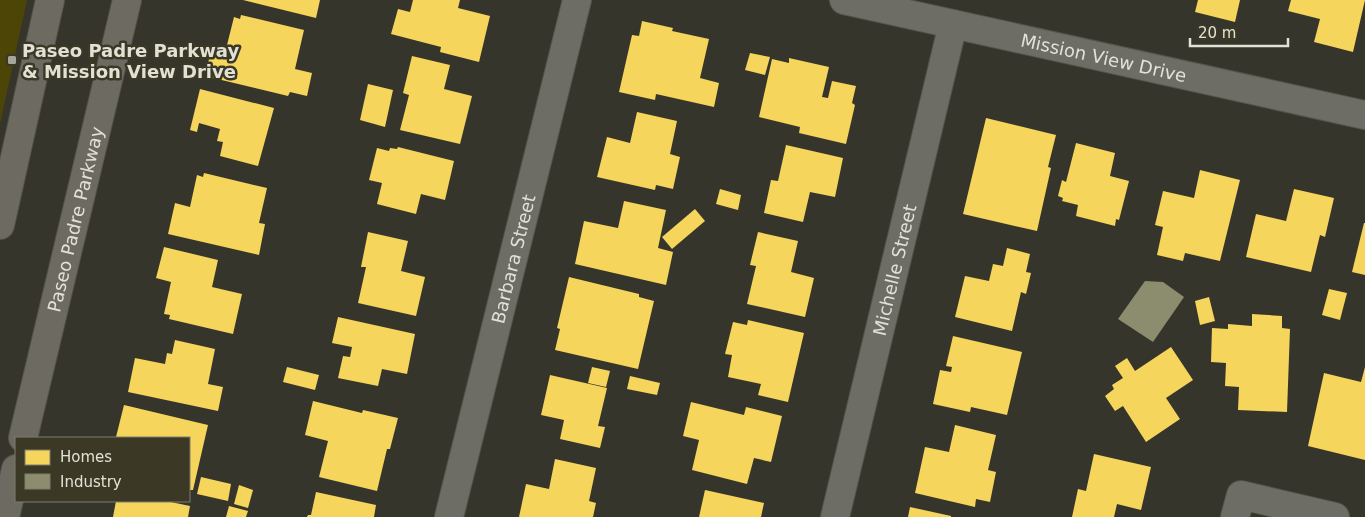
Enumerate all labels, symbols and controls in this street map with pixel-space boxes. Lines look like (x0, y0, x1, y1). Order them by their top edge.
scale bar (1190, 15, 1288, 47)
text: 20 m (1198, 24, 1236, 42)
street label: Mission View Drive (1019, 29, 1189, 86)
place label: Paseo Padre Parkway & Mission View Drive (22, 40, 239, 82)
marker: Paseo Padre Parkway & Mission View Drive (6, 54, 18, 66)
street label: Paseo Padre Parkway (43, 124, 107, 314)
street label: Barbara Street (487, 192, 539, 325)
street label: Michelle Street (868, 202, 920, 338)
legend (15, 437, 190, 502)
text: Homes (60, 448, 112, 466)
text: Industry (60, 473, 122, 491)

